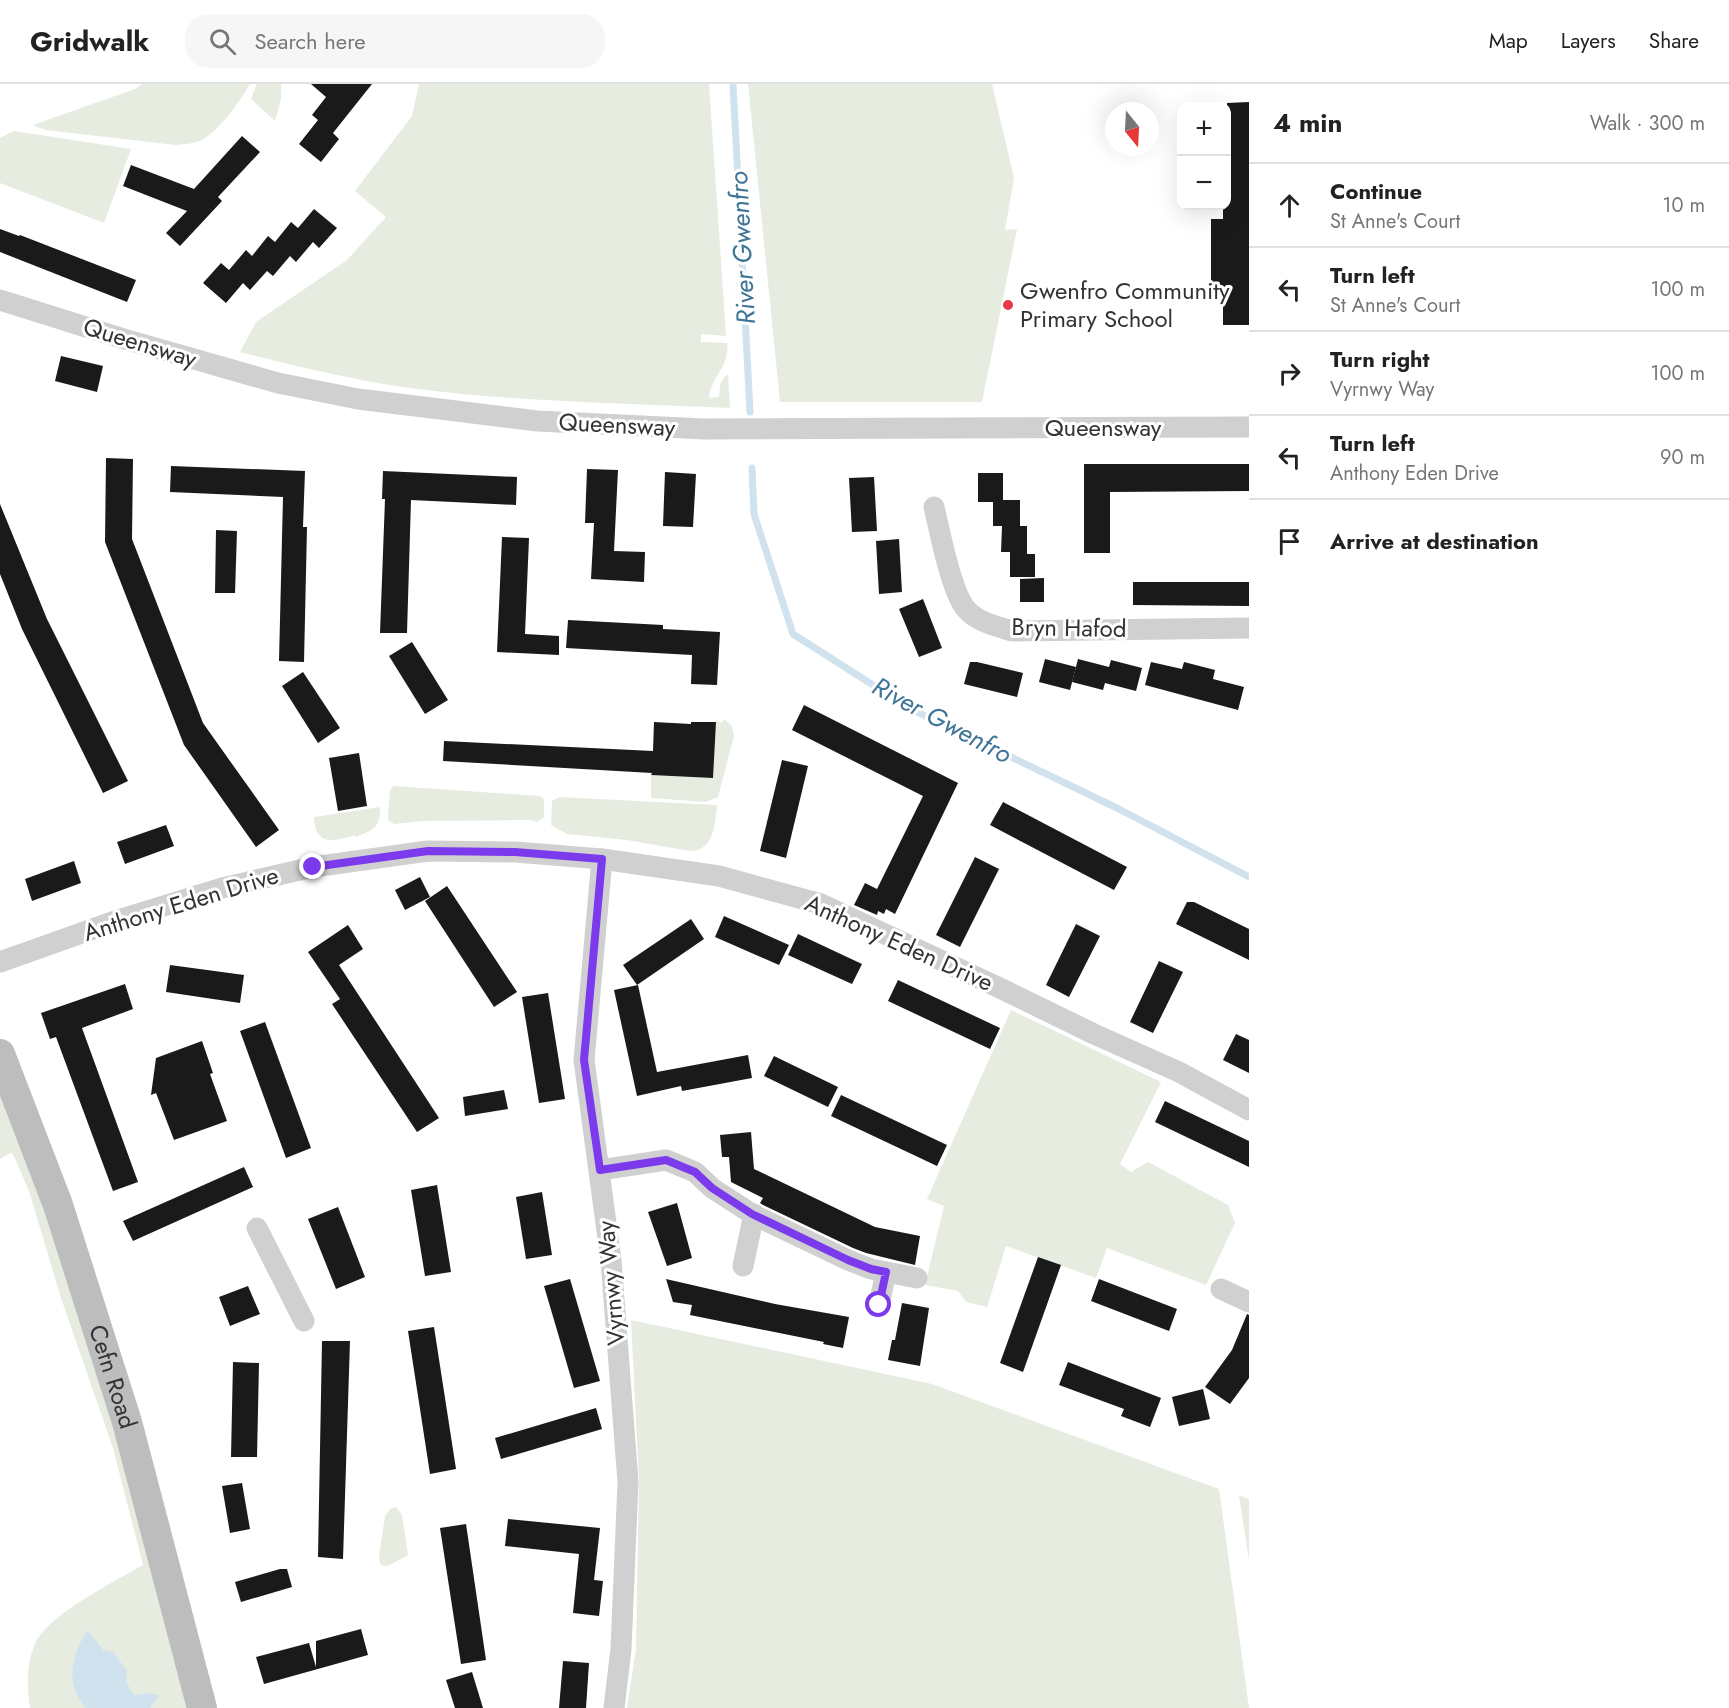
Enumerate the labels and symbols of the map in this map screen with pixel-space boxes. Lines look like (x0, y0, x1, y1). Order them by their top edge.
north arrow (1105, 102, 1159, 156)
water label: River Gwenfro (719, 170, 765, 325)
place label: Gwenfro Community Primary School (1020, 273, 1230, 336)
marker: Gwenfro Community Primary School (1001, 298, 1015, 312)
street label: Queensway (79, 309, 201, 376)
street label: Queensway (558, 404, 677, 445)
street label: Queensway (1045, 410, 1162, 445)
street label: Bryn Hafod (1011, 609, 1127, 646)
water label: River Gwenfro (865, 667, 1019, 773)
route end (299, 853, 325, 879)
street label: Anthony Eden Drive (79, 857, 283, 950)
street label: Anthony Eden Drive (800, 885, 999, 1000)
street label: Vyrnwy Way (588, 1219, 633, 1347)
route start (865, 1291, 891, 1317)
street label: Cefn Road (80, 1320, 146, 1433)

